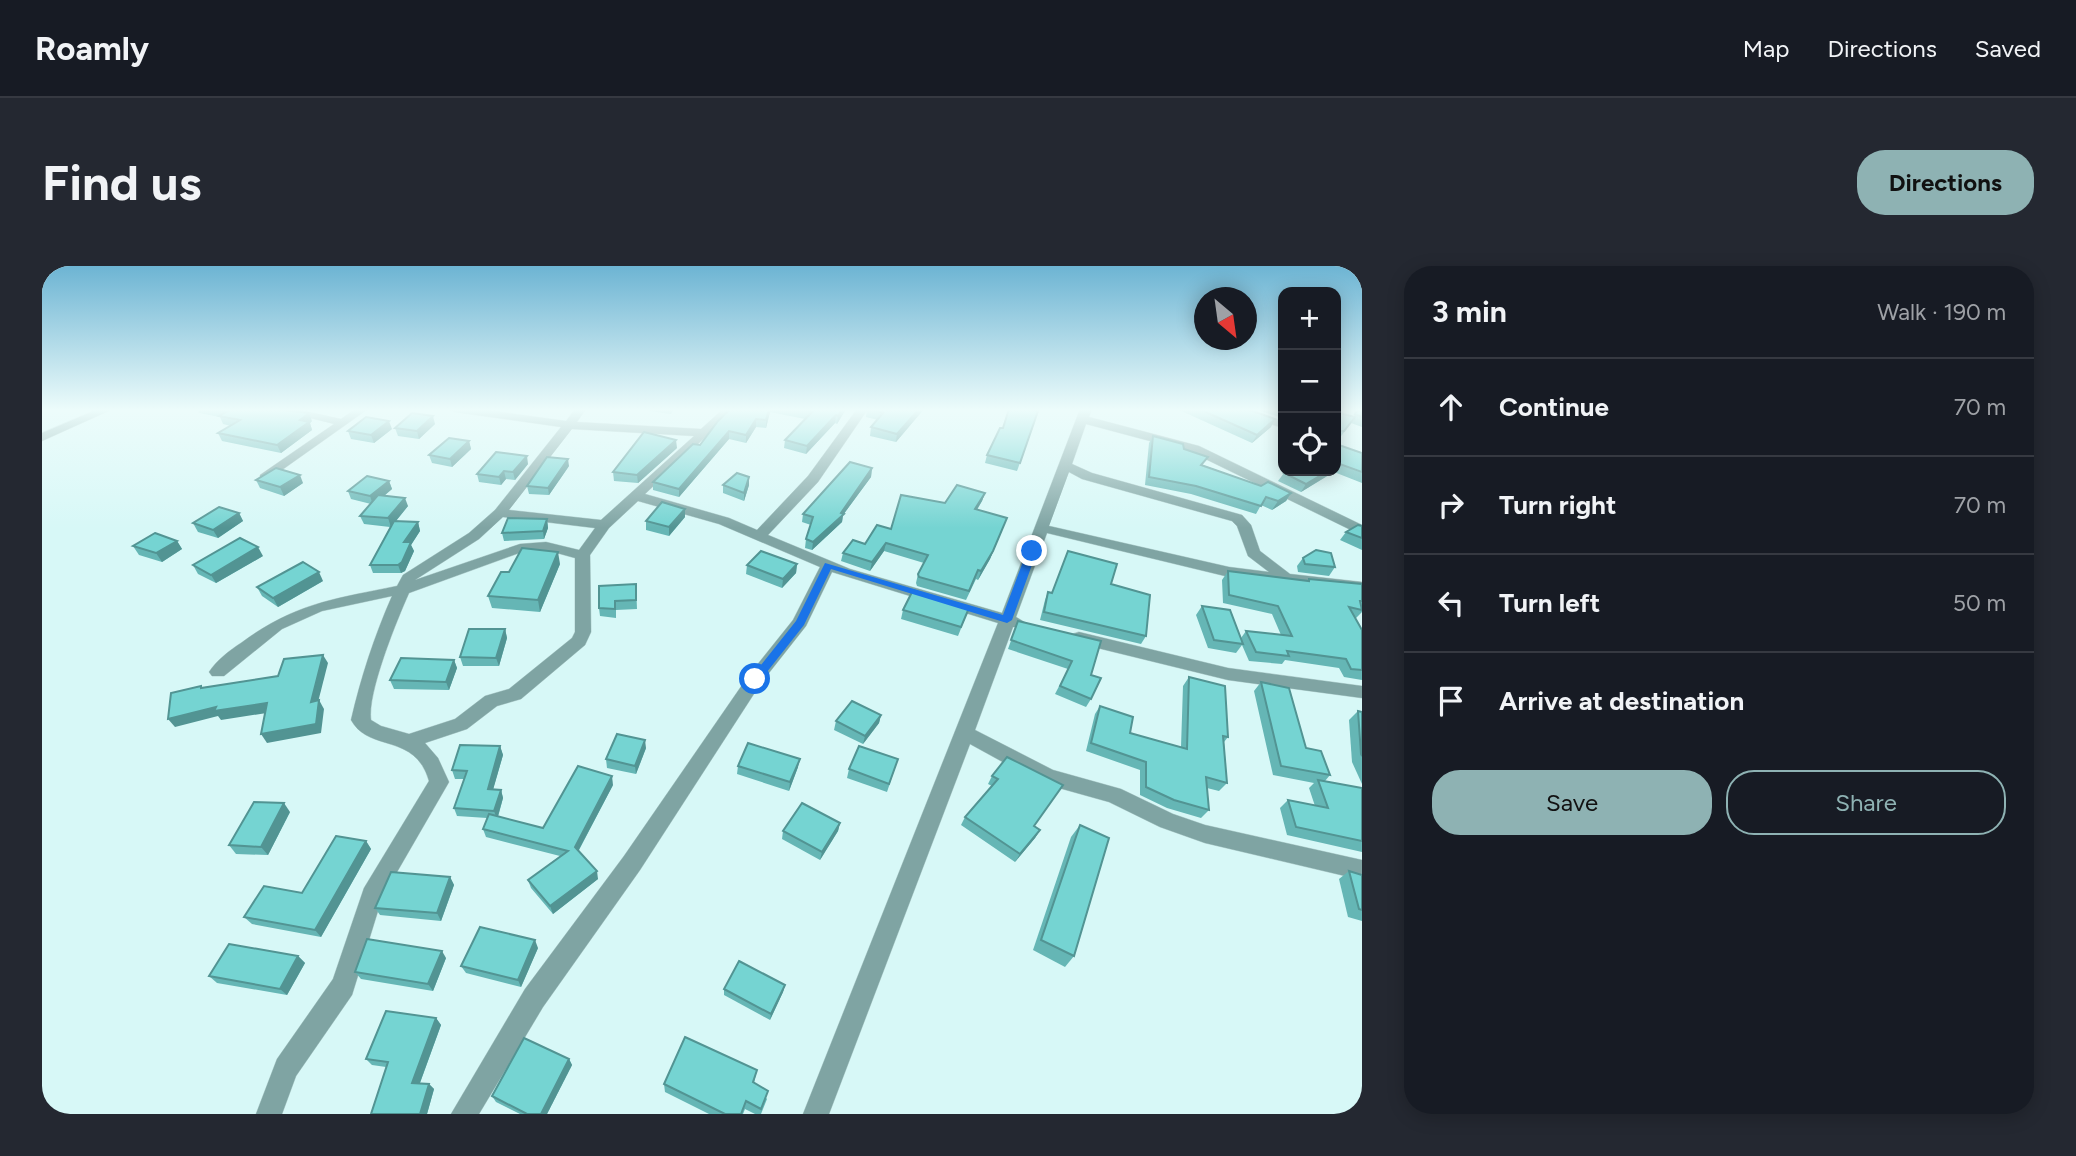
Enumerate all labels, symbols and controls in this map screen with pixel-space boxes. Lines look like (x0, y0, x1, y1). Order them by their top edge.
text: Roamly (35, 29, 149, 68)
text: Map (1743, 34, 1789, 63)
text: Directions (1827, 34, 1937, 63)
text: Saved (1975, 34, 2041, 63)
button: Directions (1857, 150, 2034, 215)
text: Find us (42, 153, 201, 212)
north arrow (1194, 287, 1257, 350)
map controls (1278, 287, 1341, 476)
button: + (1278, 287, 1341, 350)
text: 3 min (1432, 293, 1507, 330)
text: Walk · 190 m (1877, 298, 2006, 326)
button: − (1278, 350, 1341, 413)
icon: ahead (1432, 388, 1470, 426)
text: Continue (1499, 391, 1609, 423)
text: 70 m (1954, 393, 2006, 421)
button: locate (1278, 413, 1341, 476)
icon: right (1432, 486, 1470, 524)
text: Turn right (1499, 489, 1616, 521)
text: 70 m (1954, 491, 2006, 519)
route end (1016, 535, 1047, 566)
icon: left (1432, 584, 1470, 622)
text: Turn left (1499, 587, 1600, 619)
text: 50 m (1953, 589, 2006, 617)
route start (739, 663, 770, 694)
icon: arrive (1432, 682, 1470, 720)
text: Arrive at destination (1499, 685, 1744, 717)
button: Save (1432, 770, 1712, 835)
button: Share (1726, 770, 2006, 835)

